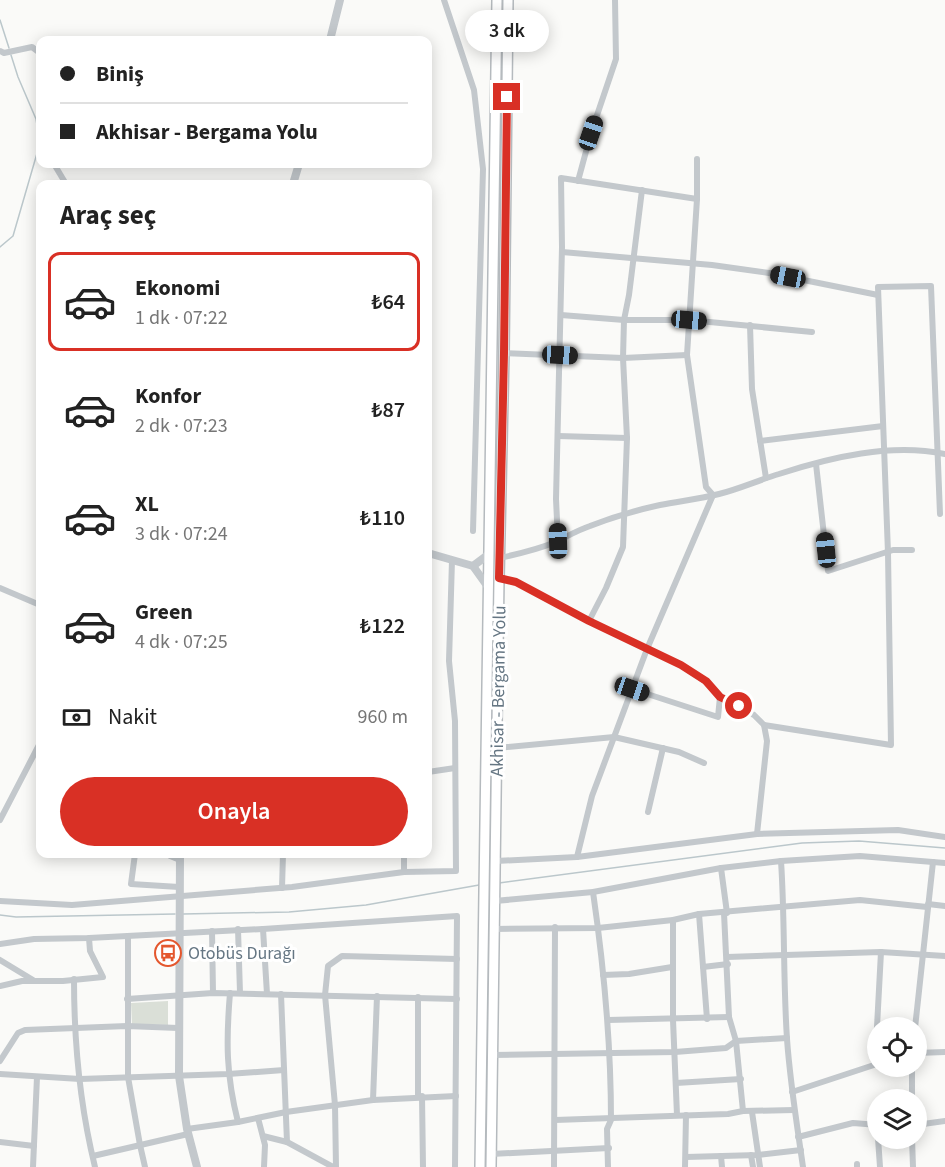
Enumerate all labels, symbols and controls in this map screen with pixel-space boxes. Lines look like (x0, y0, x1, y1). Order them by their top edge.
callout: 3 dk (465, 10, 549, 52)
text: 3 dk (489, 17, 525, 45)
text: Biniş (96, 58, 144, 90)
route end (493, 83, 520, 110)
car (577, 113, 605, 153)
text: Akhisar - Bergama Yolu (96, 116, 318, 148)
text: Araç seç (60, 196, 156, 235)
car (769, 265, 807, 289)
text: Ekonomi (135, 272, 220, 304)
icon: car (63, 275, 117, 329)
text: ₺64 (371, 286, 405, 318)
text: 1 dk · 07:22 (135, 304, 228, 332)
car (670, 309, 708, 331)
car (542, 345, 578, 365)
text: Konfor (135, 380, 201, 412)
icon: car (63, 383, 117, 437)
text: ₺87 (371, 394, 405, 426)
text: 2 dk · 07:23 (135, 412, 228, 440)
text: XL (135, 488, 159, 520)
icon: car (63, 491, 117, 545)
text: ₺110 (360, 502, 405, 534)
text: 3 dk · 07:24 (135, 520, 228, 548)
car (548, 523, 568, 559)
car (815, 531, 837, 569)
text: Green (135, 596, 193, 628)
icon: car (63, 599, 117, 653)
street label: Akhisar - Bergama Yolu (485, 605, 512, 777)
text: ₺122 (360, 610, 405, 642)
text: 4 dk · 07:25 (135, 628, 228, 656)
car (612, 675, 652, 703)
route start (725, 692, 752, 719)
icon: cash (60, 701, 93, 734)
text: Nakit (108, 701, 157, 733)
text: 960 m (358, 703, 408, 731)
button: Onayla (60, 777, 408, 846)
bus stop icon: Otobüs Durağı (153, 938, 183, 968)
place label: Otobüs Durağı (188, 941, 296, 966)
map controls (867, 1017, 927, 1149)
button: locate (867, 1017, 927, 1077)
button: layers (867, 1089, 927, 1149)

